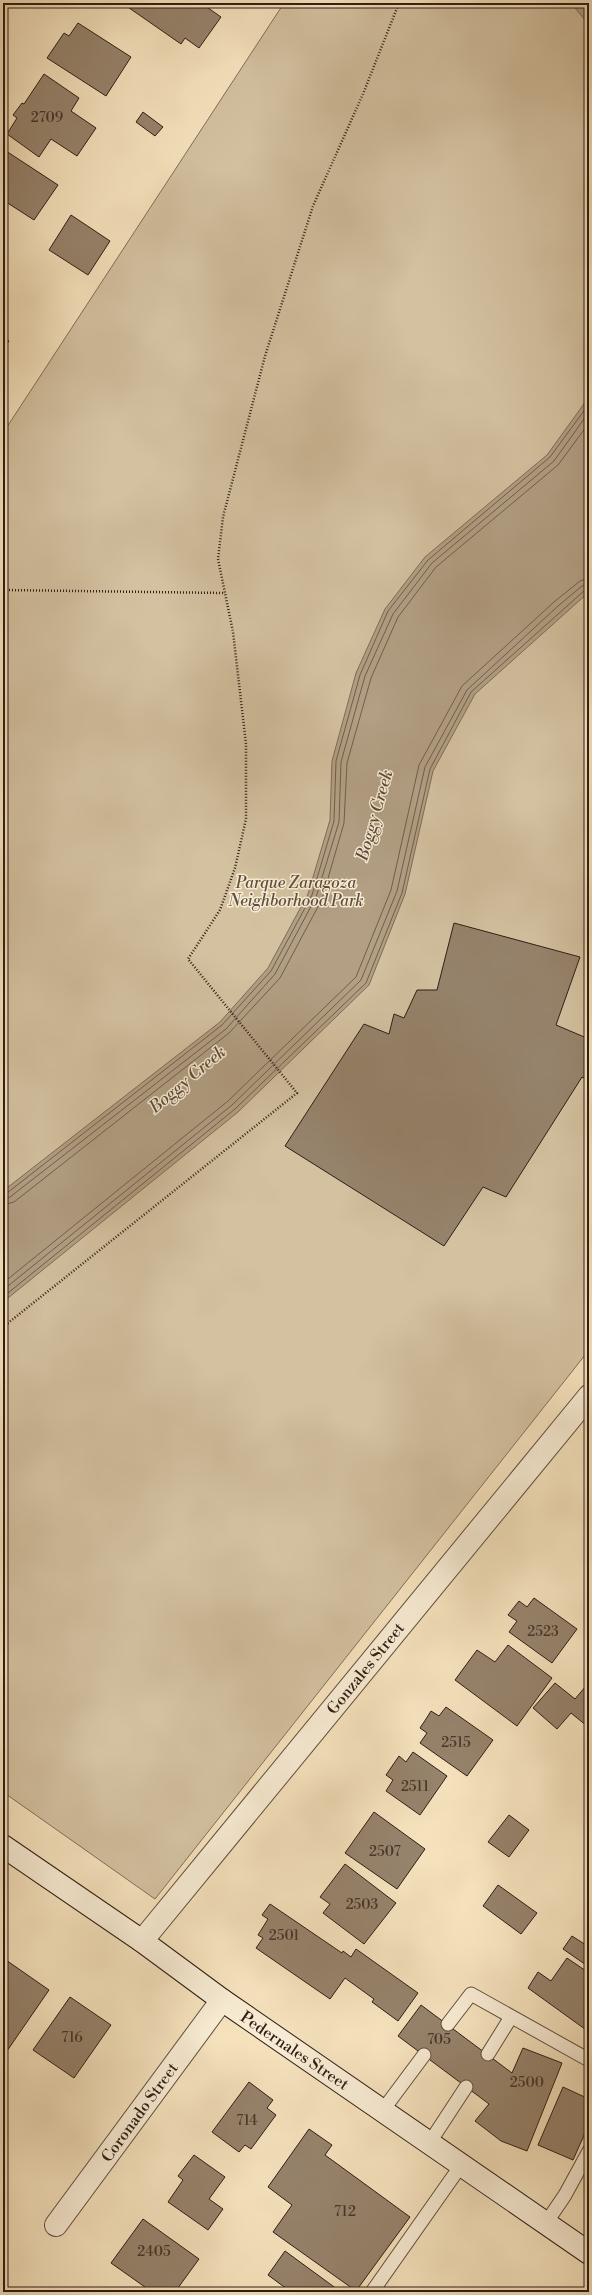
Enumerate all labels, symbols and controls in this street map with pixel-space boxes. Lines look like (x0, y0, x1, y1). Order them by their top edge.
house number: 2709 (31, 109, 63, 127)
water label: Boggy Creek (351, 767, 398, 864)
park label: Parque Zaragoza Neighborhood Park (227, 873, 364, 911)
water label: Boggy Creek (144, 1041, 231, 1119)
street label: Gonzales Street (323, 1618, 409, 1719)
house number: 2523 (527, 1623, 559, 1641)
house number: 2515 (441, 1734, 471, 1752)
house number: 2511 (401, 1778, 429, 1796)
house number: 2507 (369, 1843, 401, 1861)
house number: 2503 (346, 1896, 379, 1914)
house number: 2501 (269, 1927, 299, 1945)
street label: Pedernales Street (236, 2007, 353, 2095)
house number: 716 (61, 2029, 83, 2047)
house number: 705 (427, 2031, 451, 2049)
street label: Coronado Street (97, 2059, 183, 2166)
house number: 2500 (510, 2074, 544, 2092)
house number: 714 (236, 2112, 258, 2130)
house number: 712 (334, 2203, 356, 2221)
house number: 2405 (137, 2243, 171, 2261)

